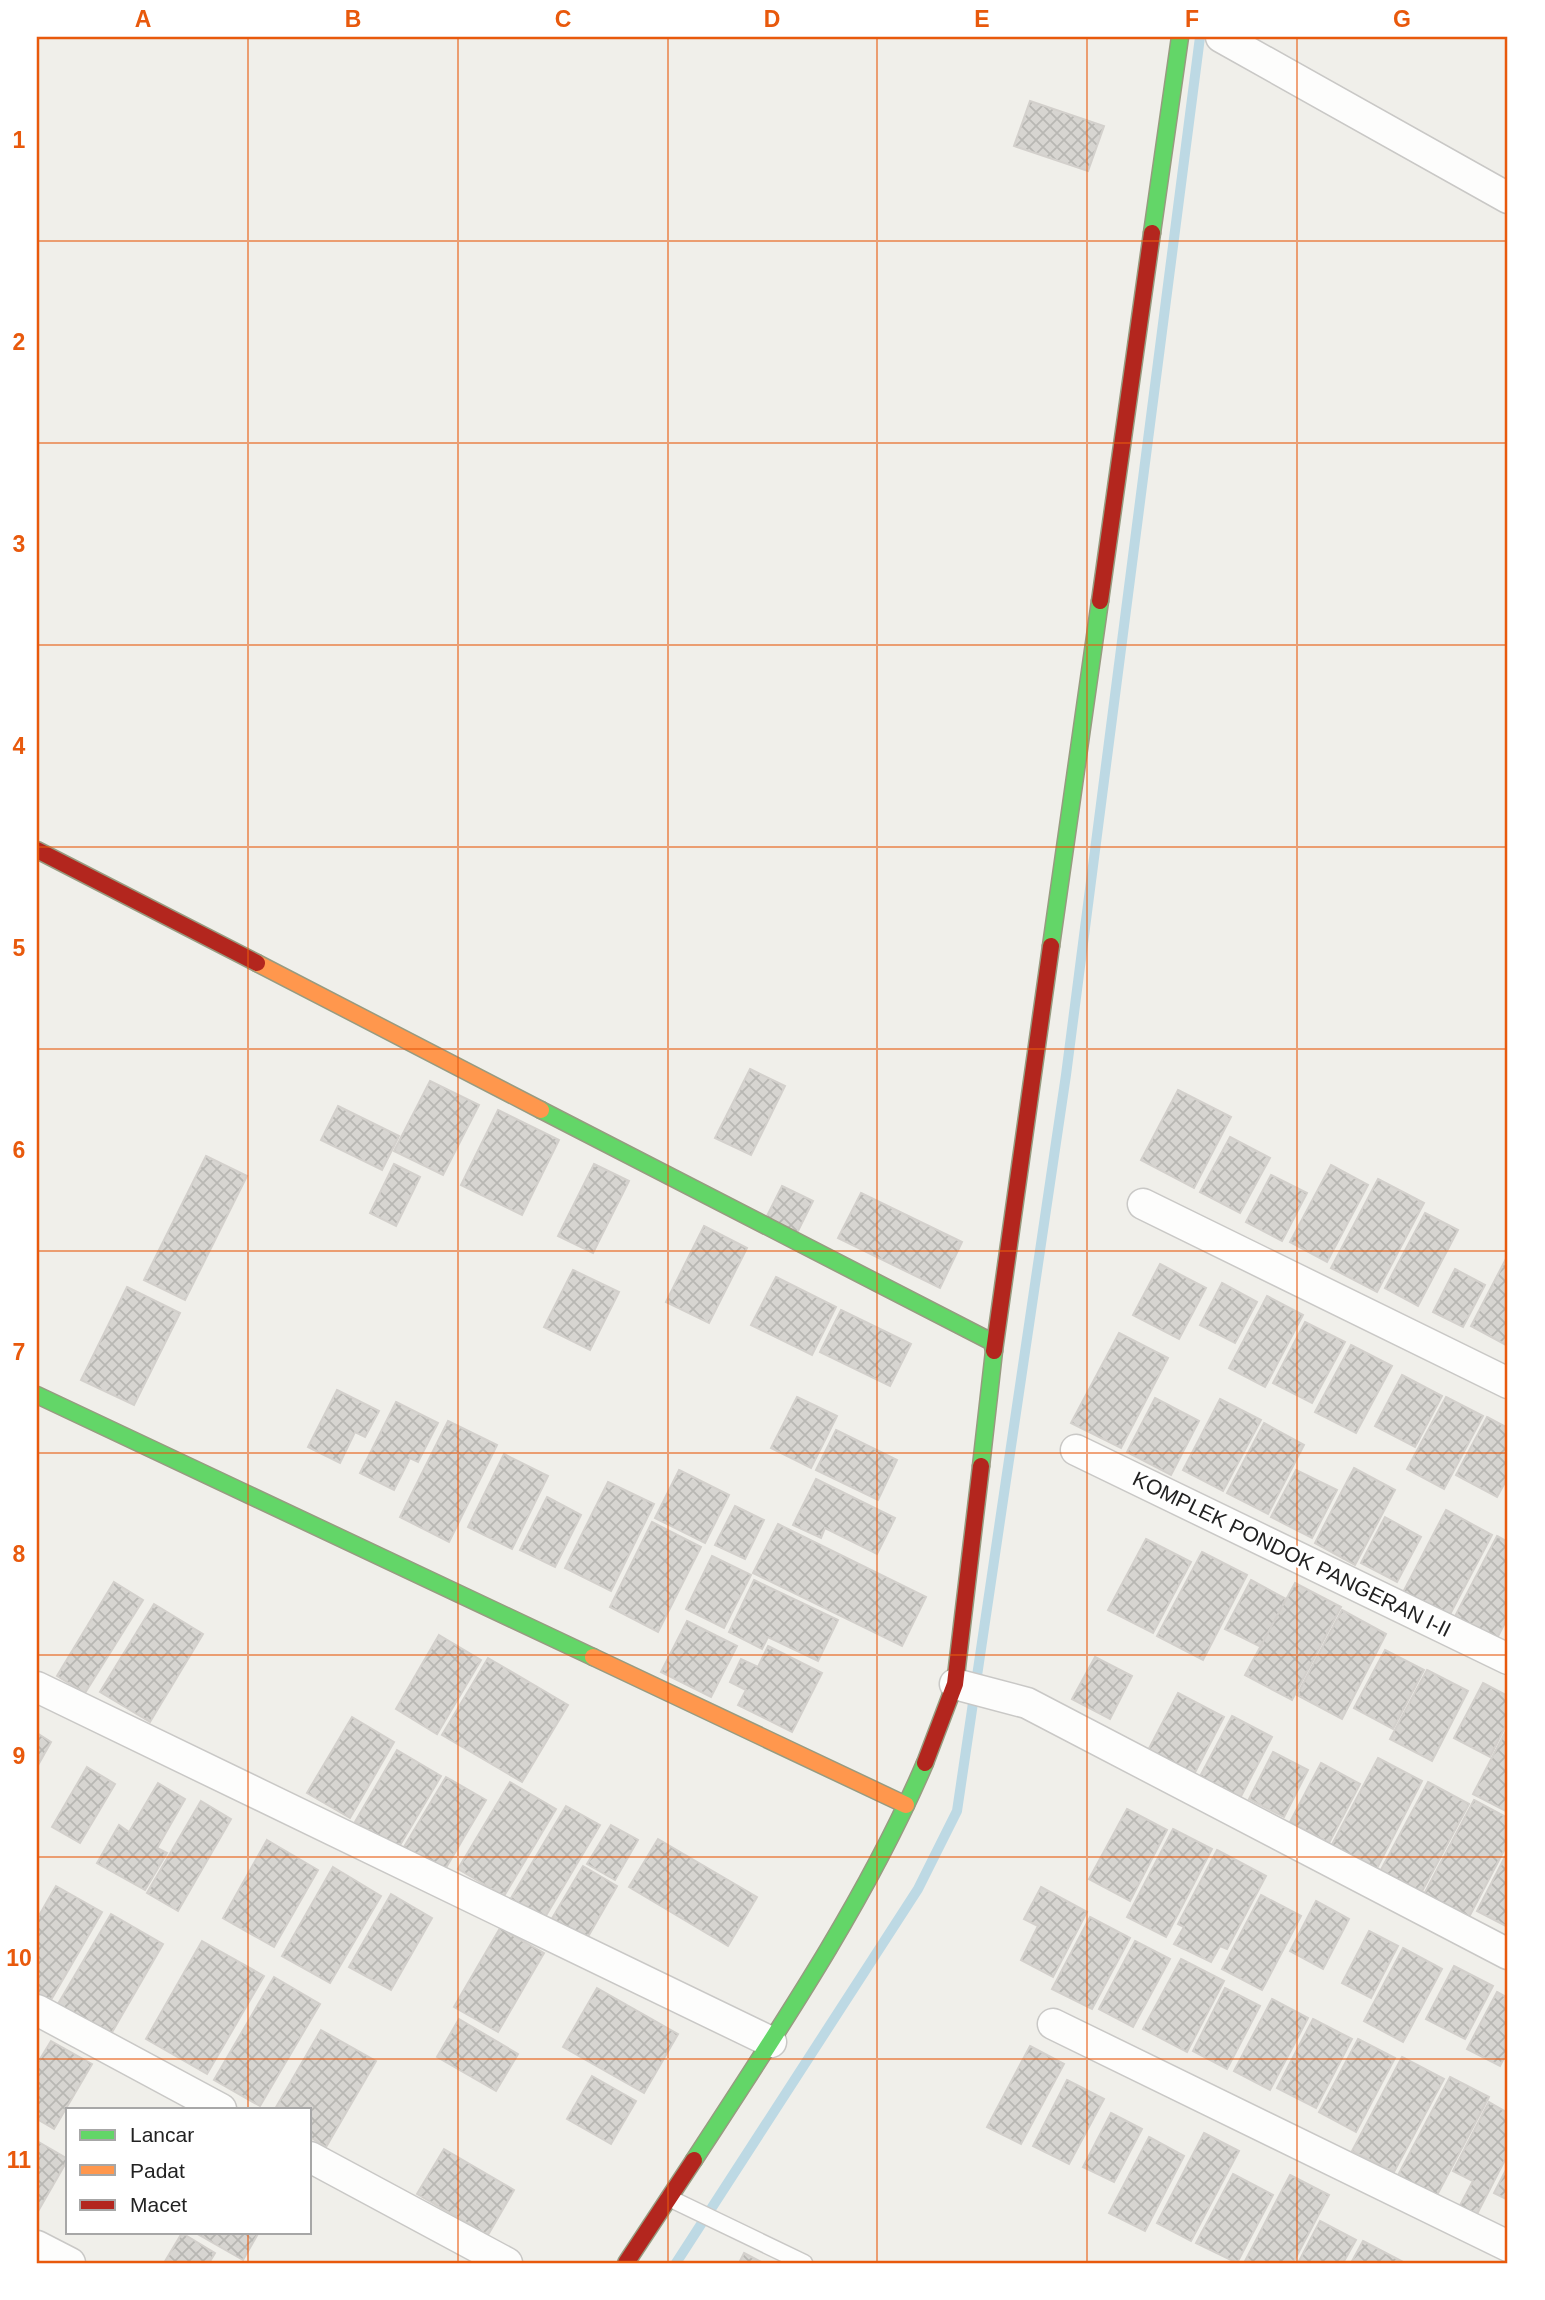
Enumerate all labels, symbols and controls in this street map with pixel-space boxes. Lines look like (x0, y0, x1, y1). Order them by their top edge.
text: A (135, 6, 151, 32)
text: B (345, 6, 361, 32)
text: C (555, 6, 571, 32)
text: D (764, 6, 780, 32)
text: E (974, 6, 990, 32)
text: F (1185, 6, 1199, 32)
text: G (1393, 6, 1411, 32)
text: 1 (13, 127, 26, 153)
text: 2 (13, 329, 25, 355)
text: 3 (13, 531, 25, 557)
text: 4 (13, 733, 26, 759)
text: 5 (13, 935, 26, 961)
text: 6 (13, 1137, 25, 1163)
text: 7 (13, 1339, 25, 1365)
street label: KOMPLEK PONDOK PANGERAN I-II (1129, 1467, 1455, 1641)
text: 8 (13, 1541, 26, 1567)
text: 9 (13, 1743, 25, 1769)
text: 10 (6, 1945, 32, 1971)
legend (66, 2108, 312, 2234)
text: Lancar (130, 2123, 194, 2146)
text: 11 (7, 2147, 31, 2173)
text: Padat (130, 2159, 185, 2182)
text: Macet (130, 2193, 187, 2216)

